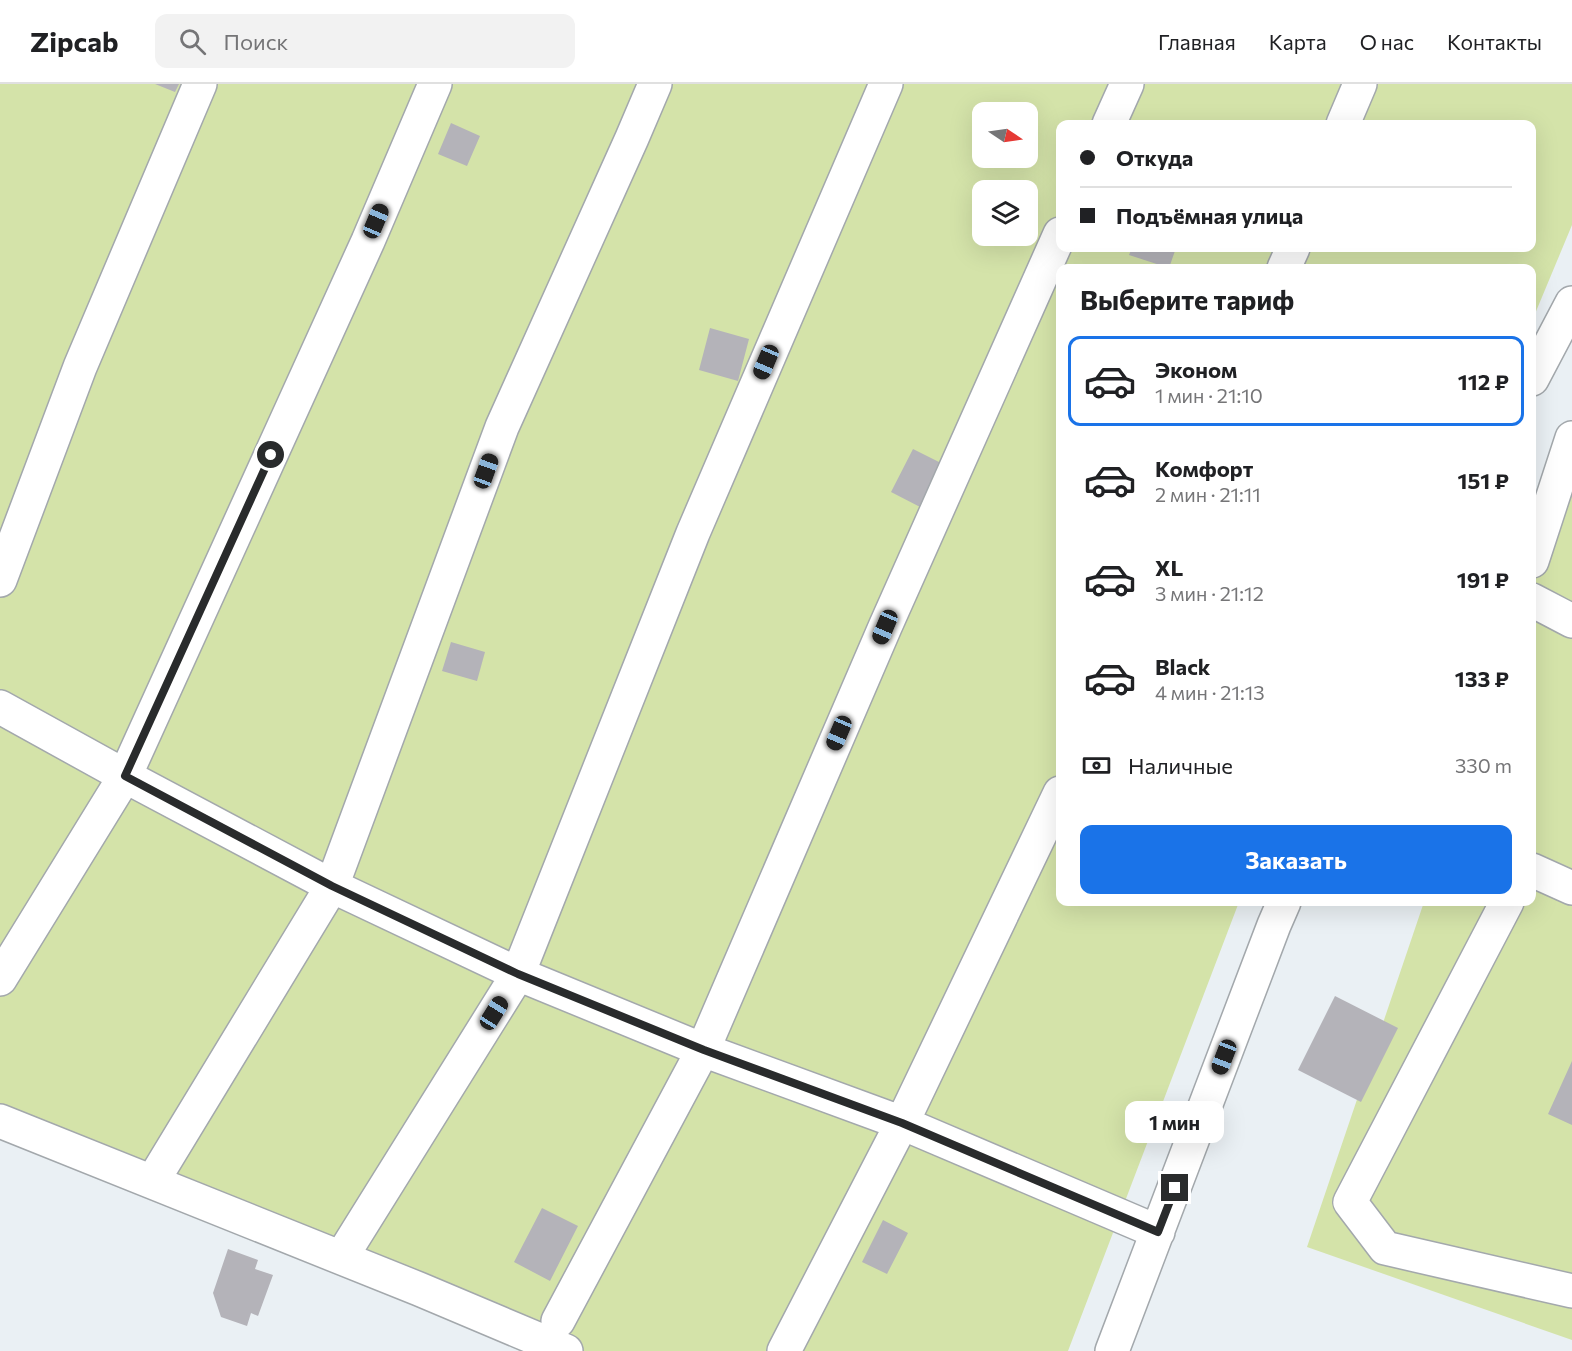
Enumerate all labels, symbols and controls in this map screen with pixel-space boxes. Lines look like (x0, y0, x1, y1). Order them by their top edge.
search box (155, 14, 575, 68)
text: Zipcab (30, 24, 119, 58)
icon: search (176, 25, 209, 58)
text: Поиск (224, 28, 288, 55)
text: Главная (1158, 29, 1236, 54)
text: Карта (1269, 29, 1327, 54)
text: О нас (1360, 29, 1414, 54)
text: Контакты (1447, 29, 1542, 54)
north arrow (972, 102, 1038, 168)
map controls (972, 102, 1038, 246)
text: Откуда (1116, 144, 1193, 171)
button: layers (972, 180, 1038, 246)
car (361, 201, 391, 241)
text: Подъёмная улица (1116, 202, 1303, 229)
text: Выберите тариф (1080, 283, 1294, 316)
car (751, 342, 781, 382)
icon: car (1083, 354, 1137, 408)
text: Эконом (1155, 356, 1237, 383)
text: 112 ₽ (1458, 368, 1509, 395)
text: 1 мин · 21:10 (1155, 383, 1263, 407)
route start (257, 441, 284, 468)
car (471, 451, 501, 491)
icon: car (1083, 453, 1137, 507)
text: Комфорт (1155, 455, 1253, 482)
text: 151 ₽ (1458, 467, 1509, 494)
text: 2 мин · 21:11 (1155, 482, 1261, 506)
icon: car (1083, 552, 1137, 606)
text: XL (1155, 554, 1183, 581)
text: 191 ₽ (1457, 566, 1509, 593)
text: 3 мин · 21:12 (1155, 581, 1264, 605)
car (870, 607, 900, 647)
icon: car (1083, 651, 1137, 705)
text: Black (1155, 653, 1210, 680)
text: 133 ₽ (1455, 665, 1509, 692)
text: 4 мин · 21:13 (1155, 680, 1265, 704)
car (824, 713, 854, 753)
icon: cash (1080, 749, 1113, 782)
text: Наличные (1128, 752, 1233, 779)
text: 330 m (1455, 753, 1512, 777)
button: Заказать (1080, 825, 1512, 894)
car (477, 993, 511, 1033)
car (1209, 1037, 1239, 1077)
callout: 1 мин (1126, 1101, 1224, 1143)
text: 1 мин (1149, 1110, 1200, 1134)
route end (1161, 1174, 1188, 1201)

